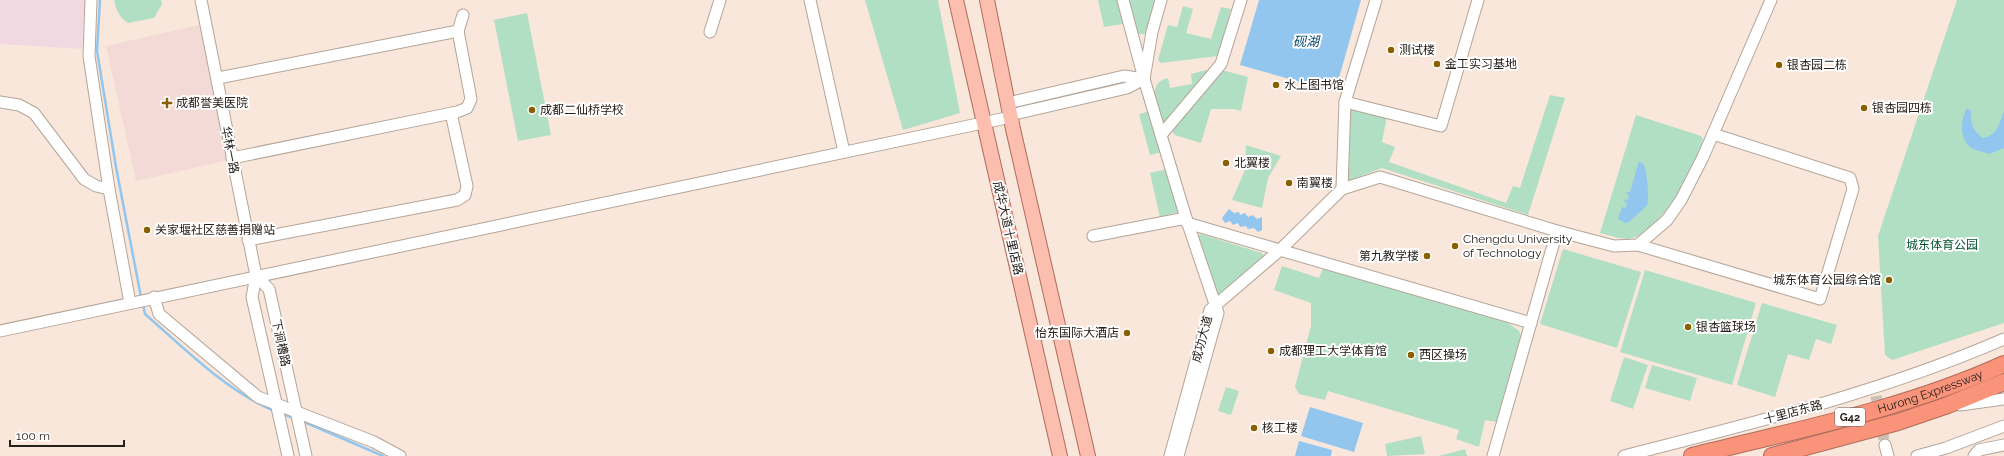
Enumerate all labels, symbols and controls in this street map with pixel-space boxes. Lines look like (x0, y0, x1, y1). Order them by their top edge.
water label: 砚湖 (1293, 34, 1321, 49)
place label: 测试楼 (1399, 43, 1435, 57)
marker: 测试楼 (1386, 45, 1396, 55)
place label: 金工实习基地 (1445, 57, 1517, 71)
place label: 银杏园二栋 (1787, 58, 1847, 72)
marker: 金工实习基地 (1432, 59, 1442, 69)
marker: 银杏园二栋 (1774, 60, 1784, 70)
place label: 水上图书馆 (1284, 78, 1344, 92)
marker: 水上图书馆 (1271, 80, 1281, 90)
place label: 成都誉美医院 (176, 96, 248, 110)
marker: 成都誉美医院 (161, 97, 173, 109)
place label: 银杏园四栋 (1872, 101, 1932, 115)
place label: 成都二仙桥学校 (540, 103, 624, 117)
marker: 银杏园四栋 (1859, 103, 1869, 113)
marker: 成都二仙桥学校 (527, 105, 537, 115)
street label: 华林一路 (219, 125, 241, 175)
place label: 北翼楼 (1234, 156, 1270, 170)
marker: 北翼楼 (1221, 158, 1231, 168)
place label: 南翼楼 (1297, 176, 1333, 190)
marker: 南翼楼 (1284, 178, 1294, 188)
street label: 成华大道十里店路 (990, 180, 1026, 276)
place label: 关家堰社区慈善捐赠站 (155, 223, 275, 237)
marker: 关家堰社区慈善捐赠站 (142, 225, 152, 235)
place label: Chengdu University of Technology (1463, 232, 1573, 260)
park label: 城东体育公园 (1906, 238, 1978, 252)
marker: Chengdu University of Technology (1450, 241, 1460, 251)
place label: 第九教学楼 (1359, 249, 1419, 263)
marker: 第九教学楼 (1422, 251, 1432, 261)
place label: 城东体育公园综合馆 (1773, 273, 1881, 287)
marker: 城东体育公园综合馆 (1884, 275, 1894, 285)
street label: 成功大道 (1189, 314, 1215, 364)
street label: 下涧槽路 (269, 318, 293, 368)
place label: 银杏篮球场 (1696, 320, 1756, 334)
marker: 银杏篮球场 (1683, 322, 1693, 332)
place label: 怡东国际大酒店 (1035, 326, 1119, 340)
marker: 怡东国际大酒店 (1122, 328, 1132, 338)
place label: 成都理工大学体育馆 (1279, 344, 1387, 358)
marker: 成都理工大学体育馆 (1266, 346, 1276, 356)
place label: 西区操场 (1419, 348, 1467, 362)
marker: 西区操场 (1406, 350, 1416, 360)
street label: Hurong Expressway (1876, 367, 1985, 416)
street label: 十里店东路 (1762, 397, 1824, 427)
road number: G42 (1835, 408, 1865, 426)
place label: 核工楼 (1262, 421, 1298, 435)
scale bar (10, 422, 124, 448)
marker: 核工楼 (1249, 423, 1259, 433)
text: 100 m (16, 429, 50, 443)

